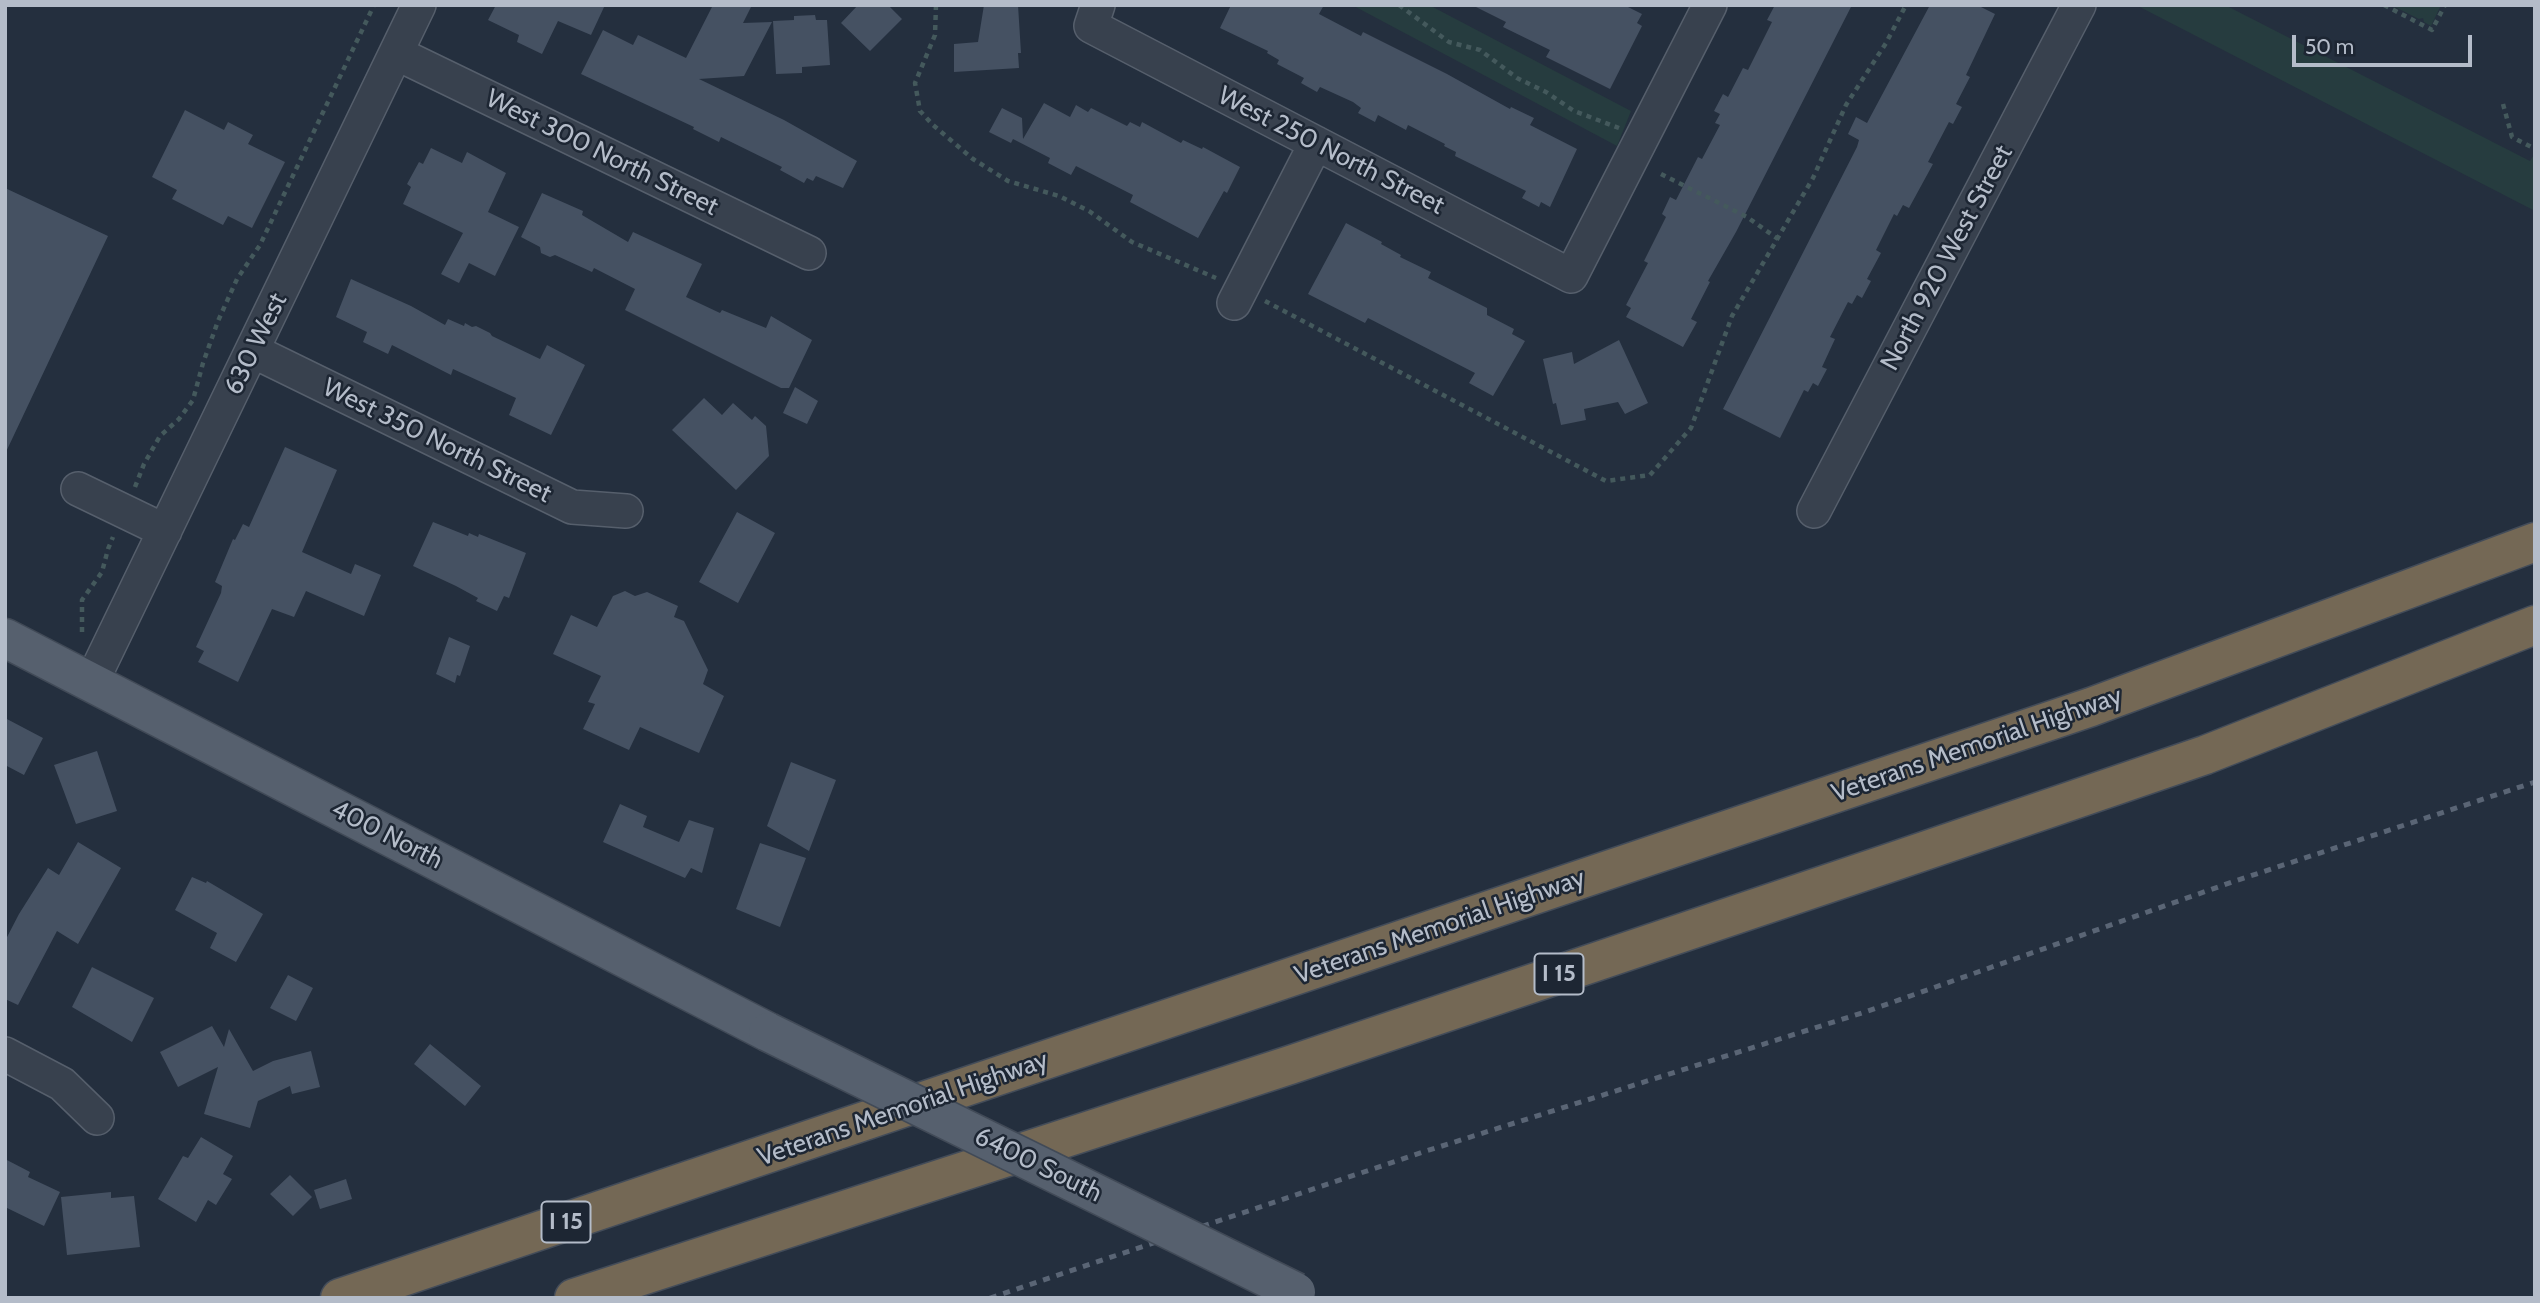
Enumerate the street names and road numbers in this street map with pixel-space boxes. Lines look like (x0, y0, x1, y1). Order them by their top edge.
street label: West 250 North Street (1213, 80, 1449, 222)
street label: West 300 North Street (481, 83, 723, 223)
street label: North 920 West Street (1874, 140, 2020, 376)
street label: 630 West (218, 288, 294, 400)
street label: West 350 North Street (318, 372, 556, 510)
street label: Veterans Memorial Highway (1828, 681, 2126, 809)
street label: 400 North (326, 794, 448, 876)
street label: Veterans Memorial Highway (1291, 863, 1589, 991)
road number: I 15 (1534, 954, 1584, 994)
street label: Veterans Memorial Highway (754, 1045, 1052, 1173)
street label: 6400 South (969, 1121, 1107, 1209)
road number: I 15 (542, 1202, 590, 1242)

